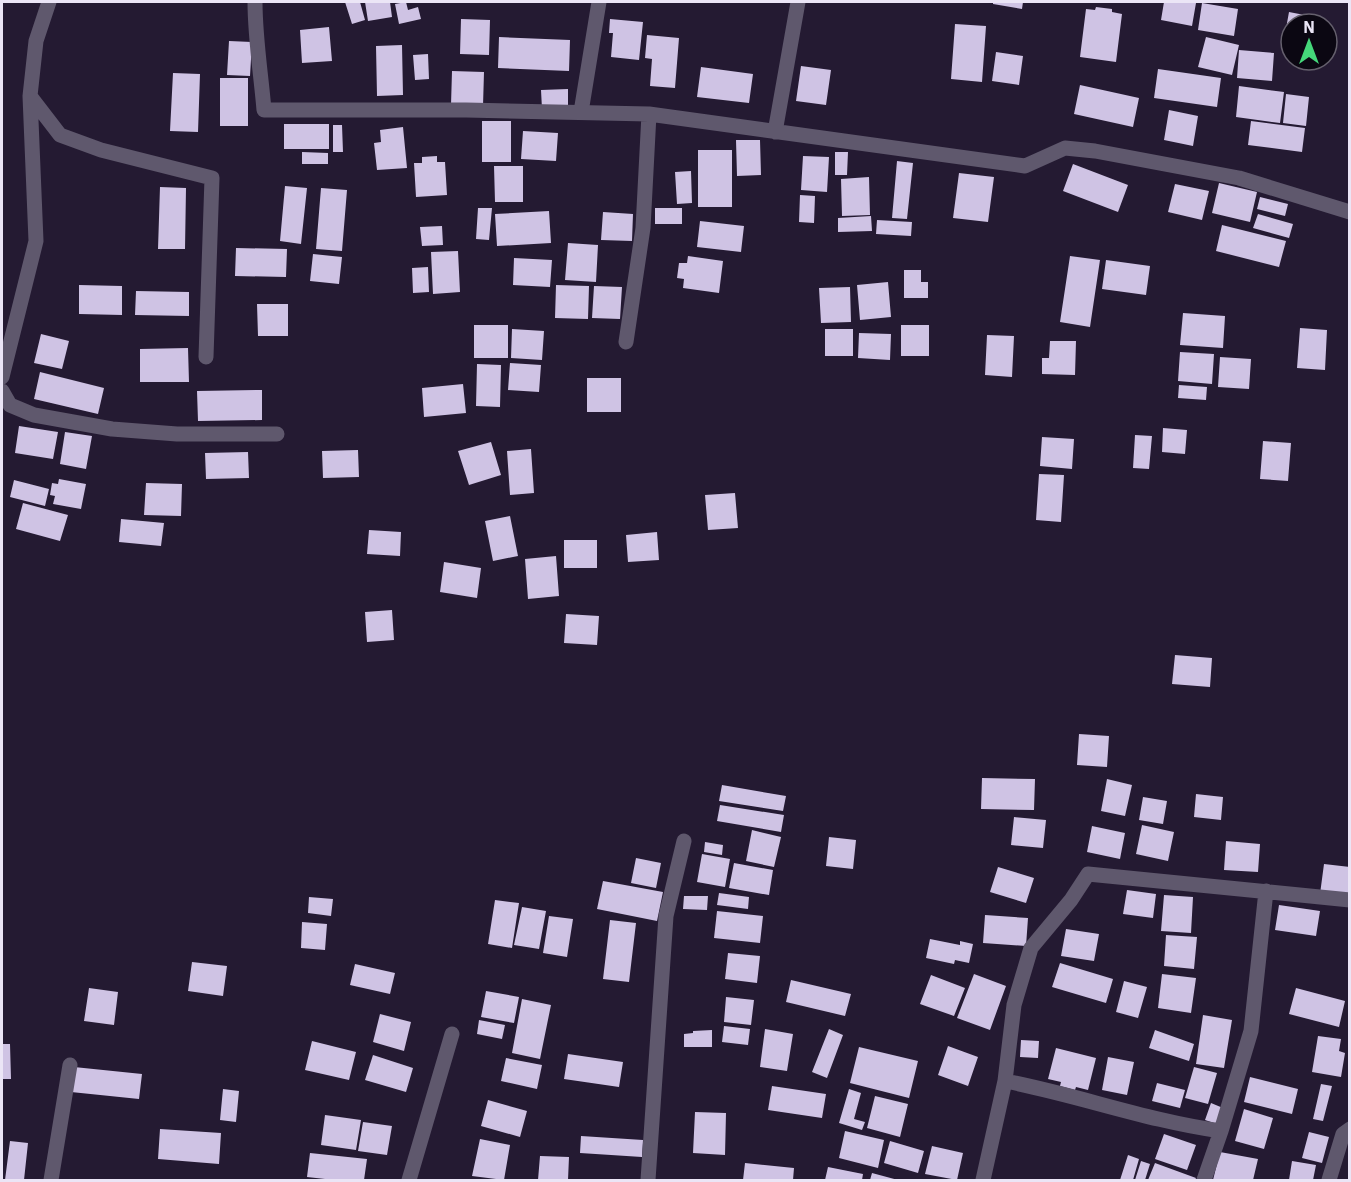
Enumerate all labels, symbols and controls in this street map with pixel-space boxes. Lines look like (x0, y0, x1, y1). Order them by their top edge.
north arrow (1279, 12, 1339, 72)
text: N (1303, 17, 1315, 37)

